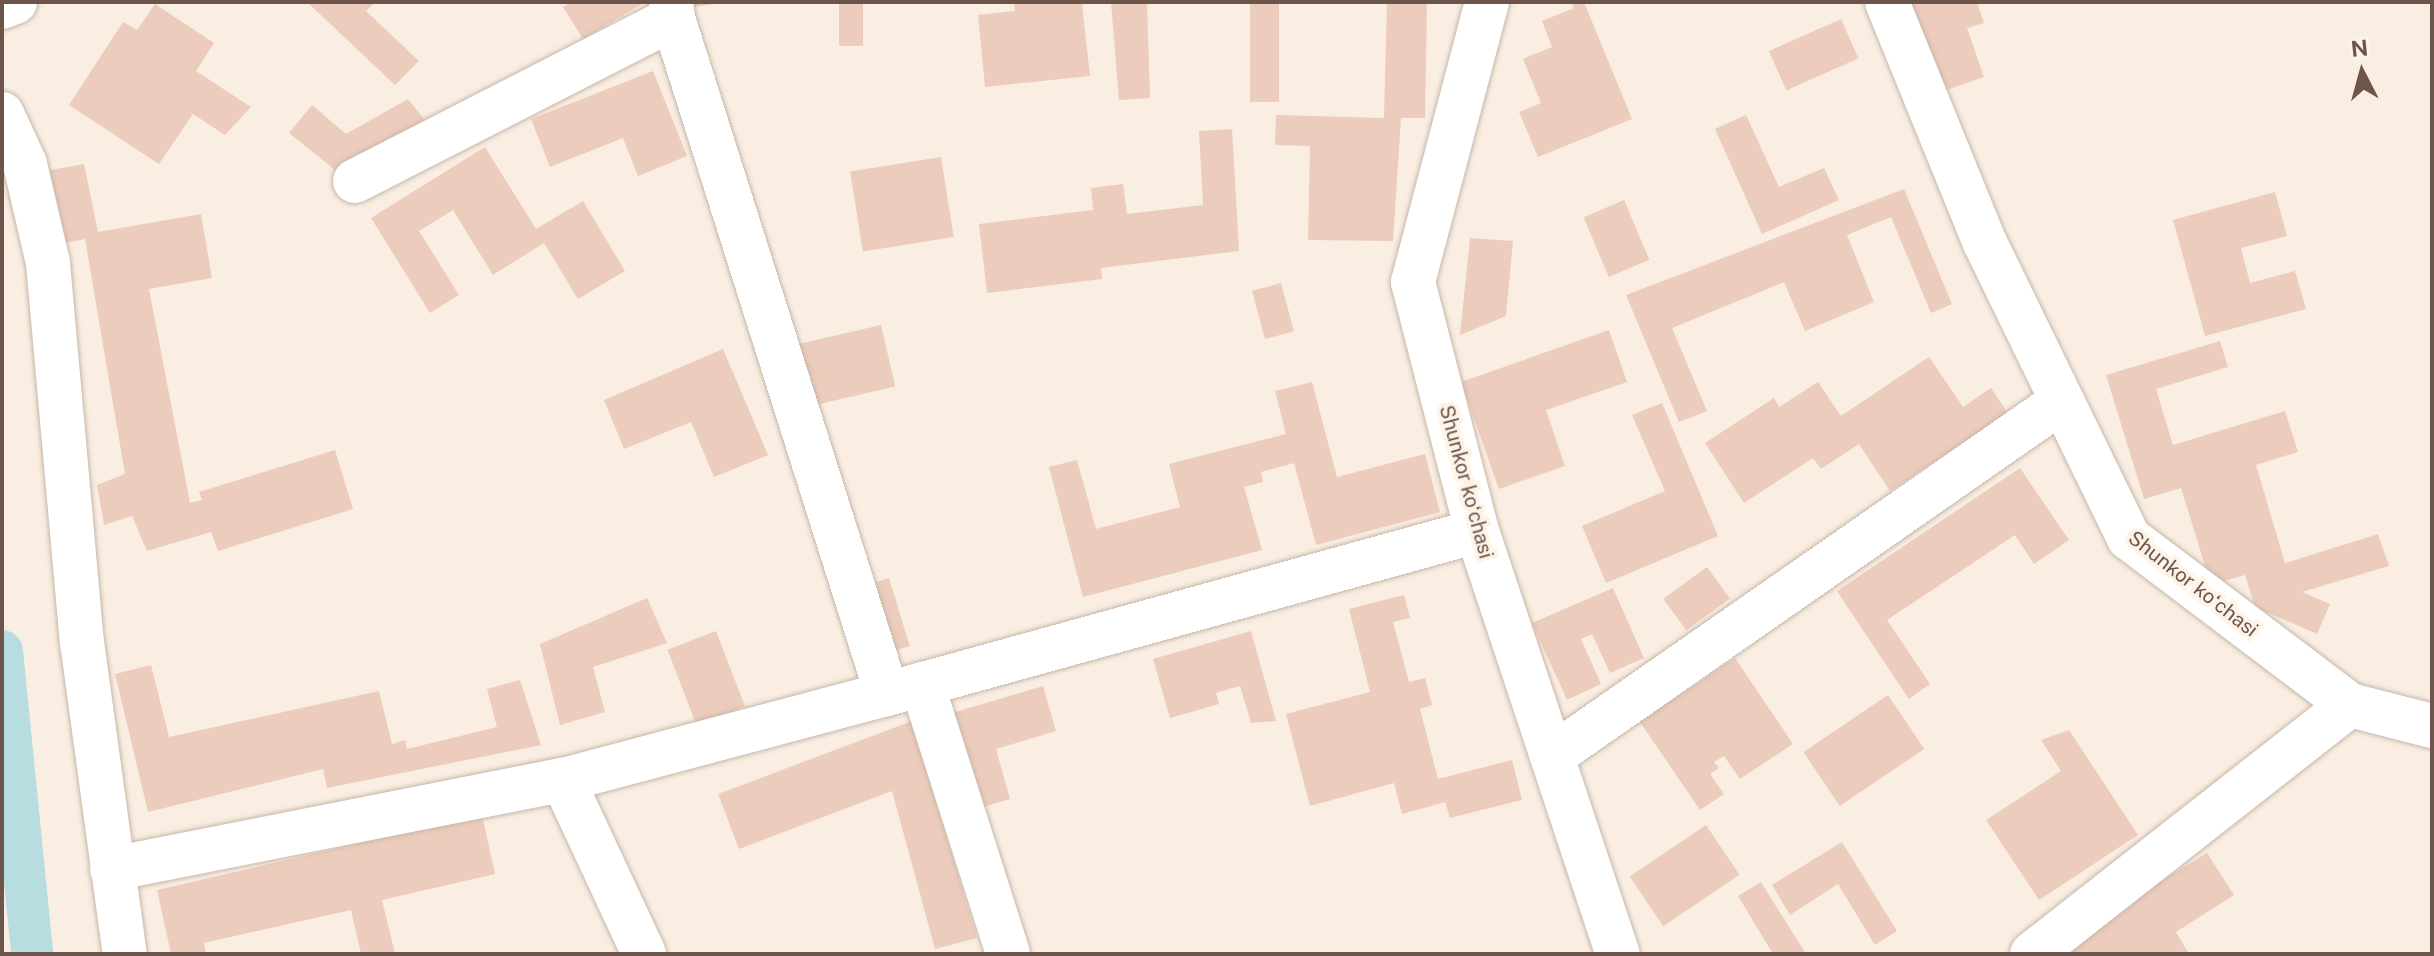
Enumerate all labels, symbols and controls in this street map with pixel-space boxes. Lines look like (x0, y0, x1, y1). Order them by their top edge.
north arrow (2322, 32, 2402, 112)
text: N (2350, 34, 2369, 62)
street label: Shunkor koʻchasi (1434, 403, 1498, 561)
street label: Shunkor koʻchasi (2123, 526, 2263, 642)

